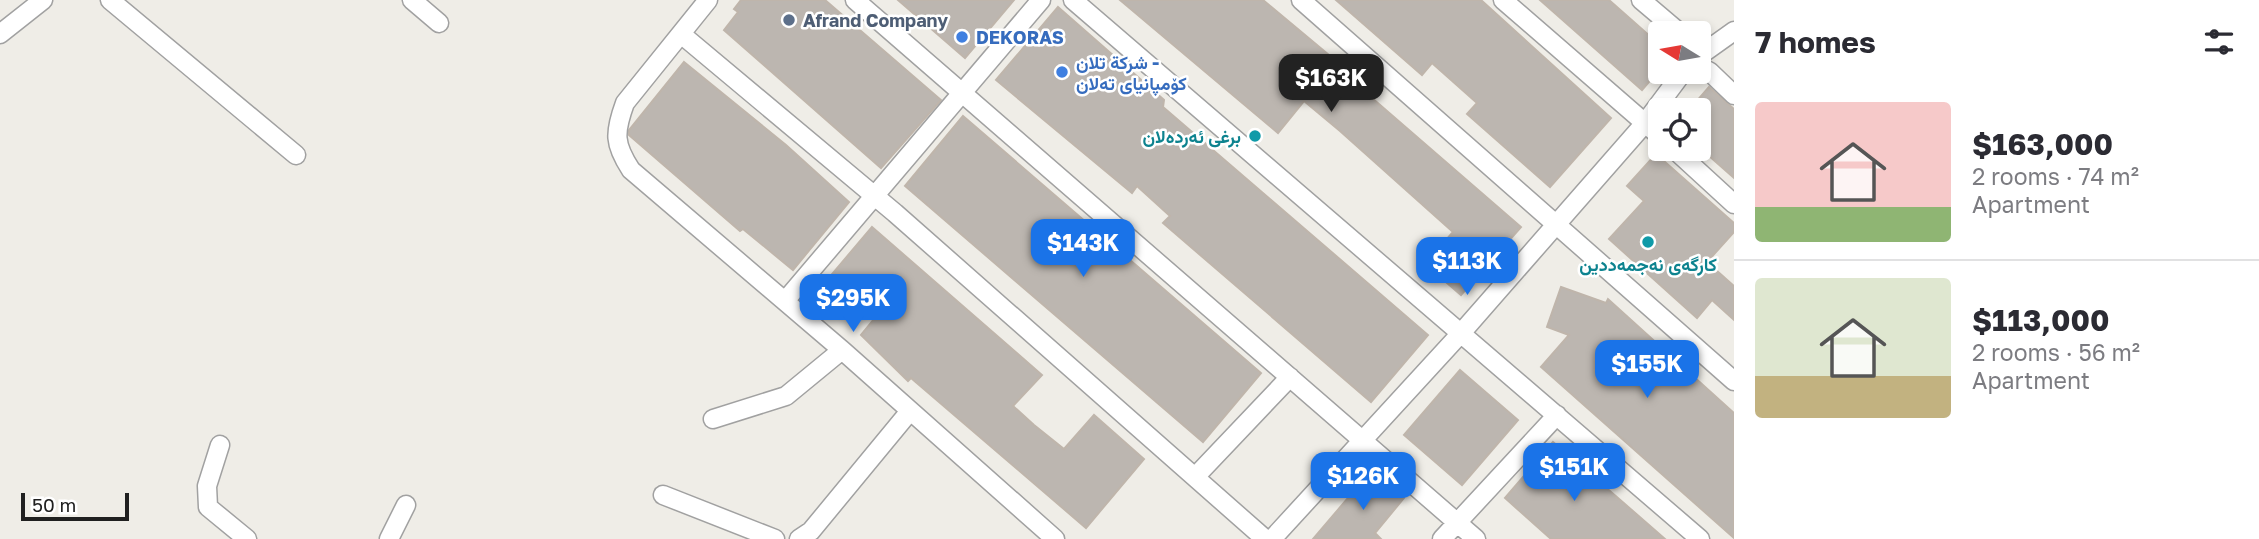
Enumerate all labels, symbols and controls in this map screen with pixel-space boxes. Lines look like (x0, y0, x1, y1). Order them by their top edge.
place label: Afrand Company (803, 9, 948, 31)
marker: Afrand Company (781, 12, 797, 28)
north arrow (1648, 21, 1712, 84)
map controls (1648, 21, 1711, 161)
icon: filters (2200, 23, 2238, 61)
text: 7 homes (1755, 24, 1876, 60)
place label: DEKORAS (976, 26, 1064, 48)
marker: DEKORAS (954, 29, 970, 45)
place label: شركة تلان - کۆمپانیای تەلان (1076, 51, 1187, 96)
pin: $163K (1282, 54, 1380, 114)
text: $163K (1295, 63, 1367, 91)
marker: شركة تلان - کۆمپانیای تەلان (1054, 64, 1070, 80)
button: locate (1648, 98, 1711, 161)
place label: برغی ئەردەلان (1143, 125, 1241, 148)
text: $163,000 (1972, 126, 2113, 162)
marker: برغی ئەردەلان (1247, 128, 1263, 144)
icon: home (1811, 130, 1895, 214)
text: 2 rooms · 74 m² (1972, 162, 2139, 190)
text: Apartment (1972, 190, 2090, 218)
pin: $143K (1034, 219, 1132, 279)
text: $143K (1047, 228, 1119, 256)
marker: کارگەی نەجمەددین (1640, 234, 1656, 250)
pin: $113K (1418, 238, 1516, 297)
text: $113K (1432, 246, 1502, 274)
place label: کارگەی نەجمەددین (1579, 253, 1717, 276)
pin: $295K (804, 274, 902, 334)
text: $295K (816, 283, 890, 311)
text: $113,000 (1972, 302, 2109, 338)
icon: home (1811, 306, 1895, 390)
text: 2 rooms · 56 m² (1972, 338, 2140, 366)
pin: $155K (1598, 340, 1696, 400)
text: $155K (1611, 349, 1683, 377)
text: Apartment (1972, 366, 2090, 394)
pin: $151K (1525, 444, 1623, 503)
pin: $126K (1314, 452, 1412, 512)
text: $151K (1539, 452, 1609, 480)
text: $126K (1327, 461, 1399, 489)
scale bar (21, 490, 130, 522)
text: 50 m (32, 493, 76, 516)

